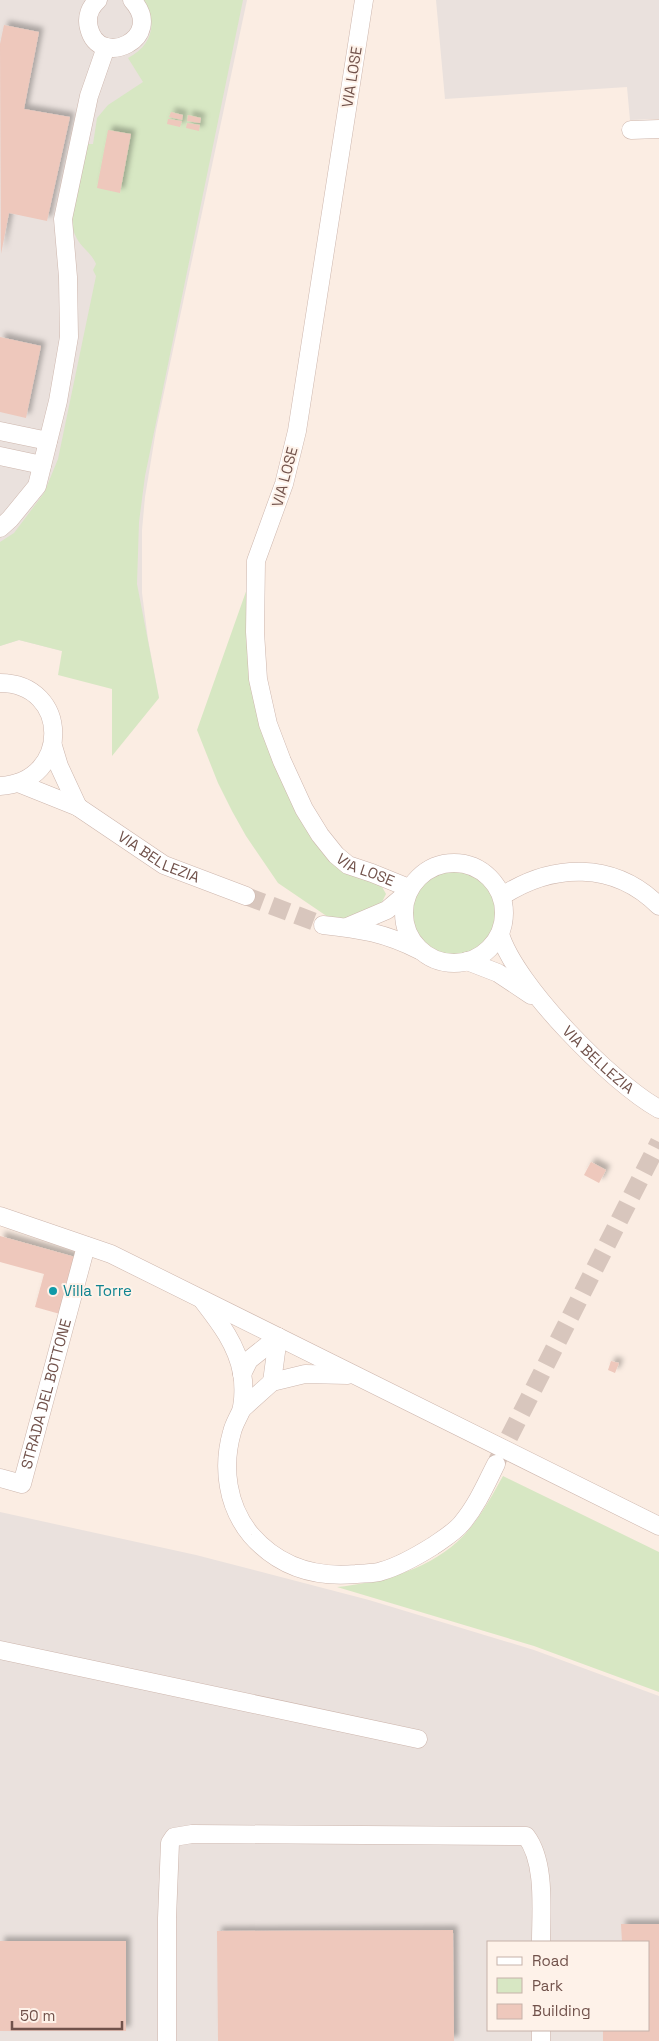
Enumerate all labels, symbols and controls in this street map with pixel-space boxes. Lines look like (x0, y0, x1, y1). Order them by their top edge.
street label: VIA LOSE (337, 45, 366, 109)
street label: VIA LOSE (267, 445, 302, 509)
street label: VIA BELLEZIA (114, 827, 203, 887)
street label: VIA LOSE (332, 849, 398, 890)
street label: VIA BELLEZIA (559, 1022, 638, 1098)
place label: Villa Torre (63, 1281, 132, 1300)
marker: Villa Torre (47, 1285, 59, 1297)
street label: STRADA DEL BOTTONE (16, 1317, 75, 1471)
legend (487, 1941, 649, 2031)
text: Road (532, 1951, 569, 1970)
text: Park (532, 1976, 563, 1995)
scale bar (12, 1998, 122, 2030)
text: Building (532, 2001, 591, 2020)
text: 50 m (20, 2006, 55, 2025)

